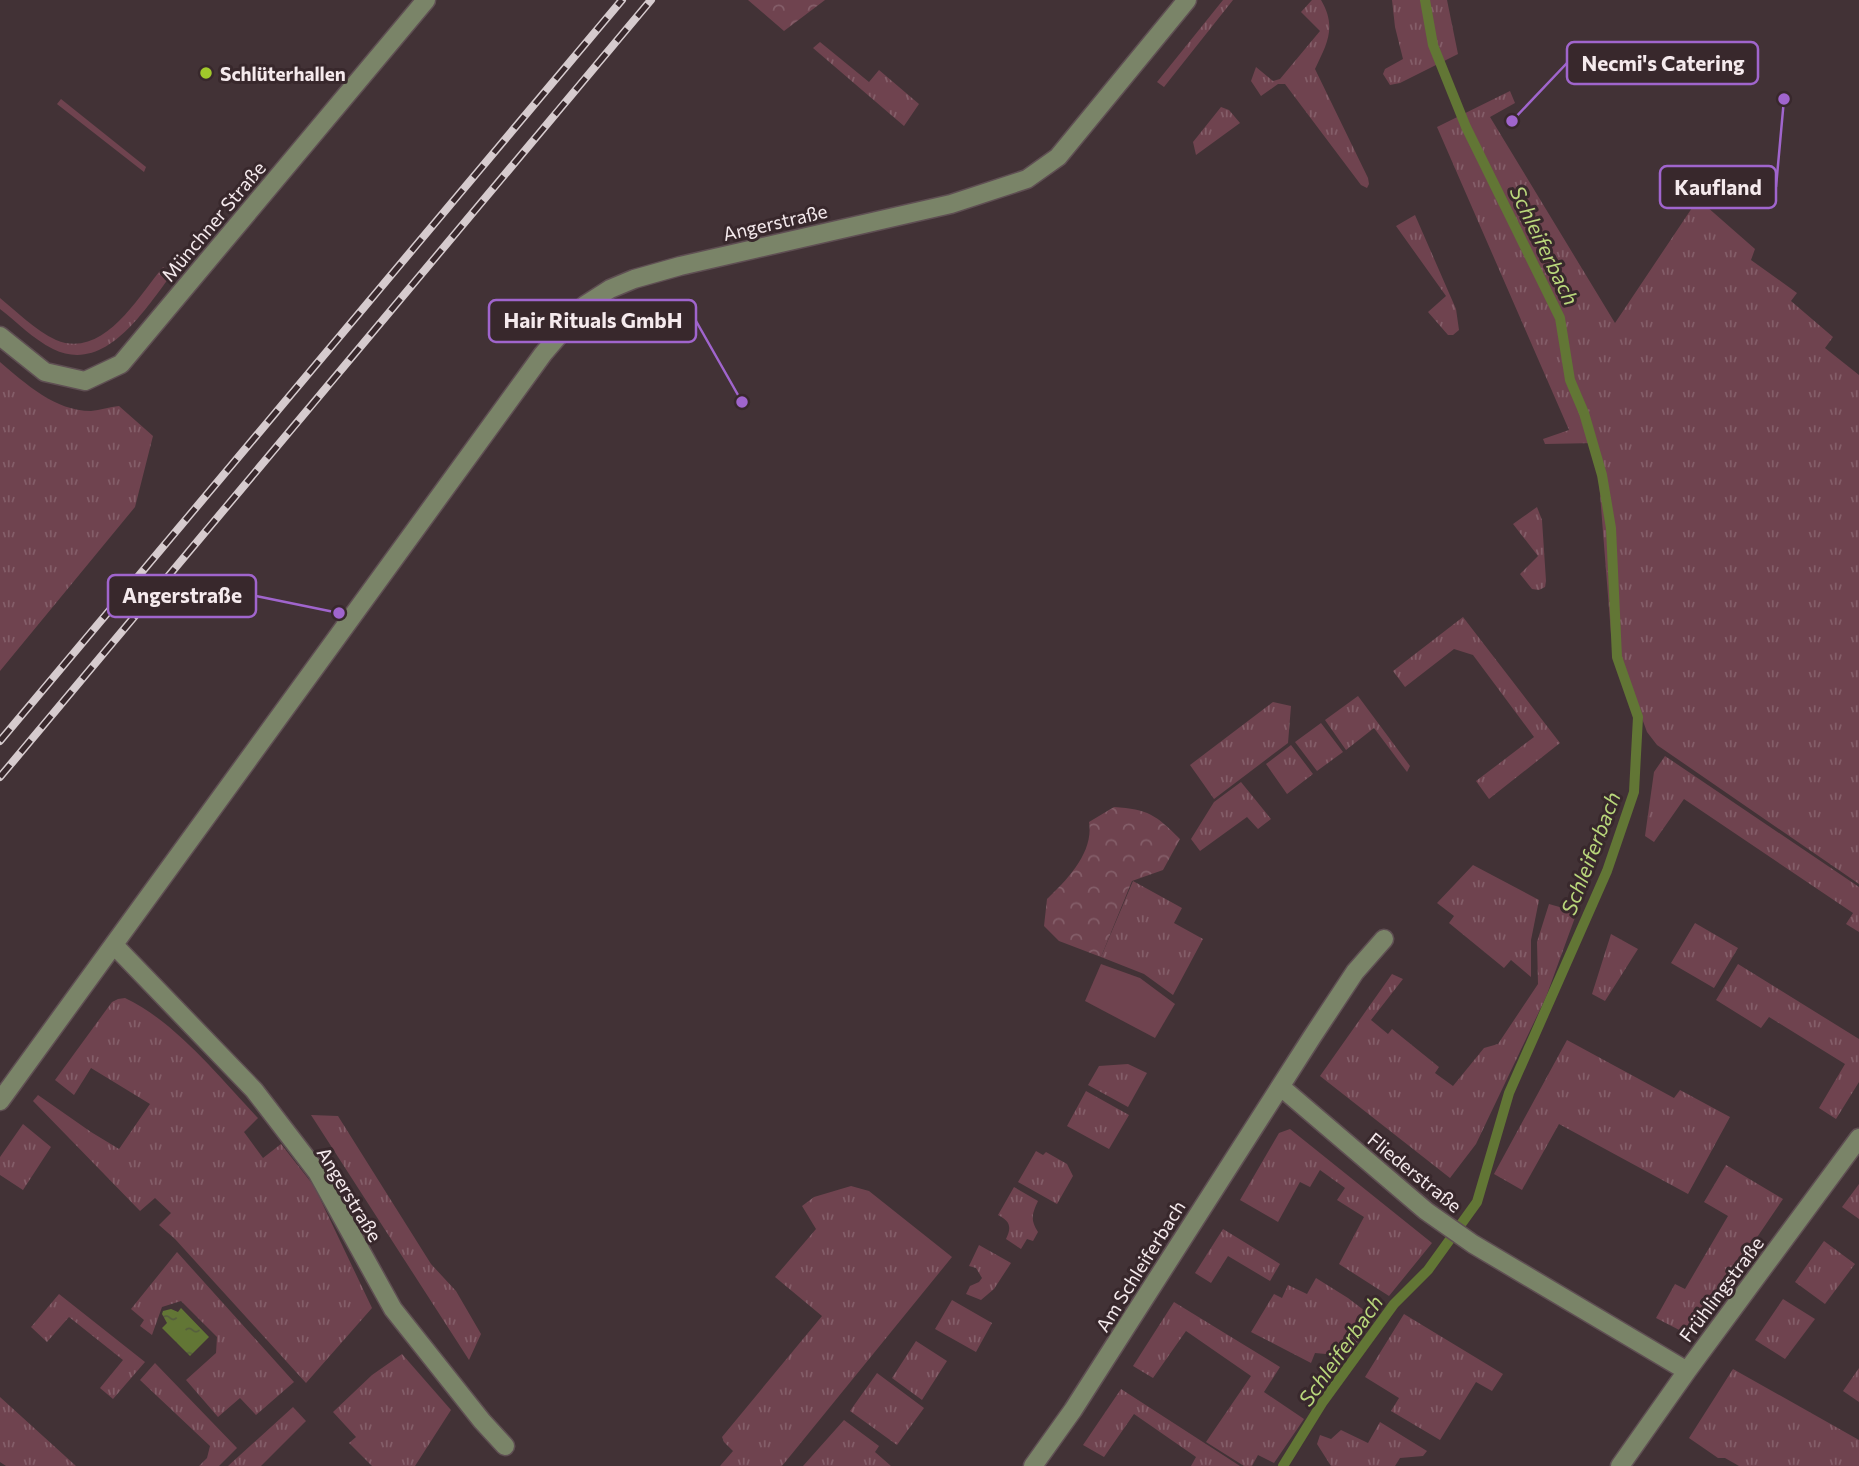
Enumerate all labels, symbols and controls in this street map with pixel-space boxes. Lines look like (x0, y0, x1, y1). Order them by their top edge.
callout: Necmi's Catering (1567, 42, 1758, 84)
text: Necmi's Catering (1581, 50, 1745, 75)
place label: Schlüterhallen (220, 62, 346, 85)
marker: Schlüterhallen (198, 65, 214, 81)
street label: Münchner Straße (156, 156, 270, 286)
callout: Kaufland (1660, 166, 1776, 208)
text: Kaufland (1674, 174, 1762, 199)
water label: Schleiferbach (1505, 181, 1585, 309)
street label: Angerstraße (720, 199, 830, 245)
callout: Hair Rituals GmbH (489, 300, 696, 342)
text: Hair Rituals GmbH (504, 307, 682, 332)
callout: Angerstraße (108, 575, 256, 617)
text: Angerstraße (122, 582, 242, 607)
water label: Schleiferbach (1555, 788, 1625, 918)
street label: Fliederstraße (1363, 1127, 1467, 1217)
street label: Angerstraße (313, 1142, 387, 1246)
street label: Am Schleiferbach (1090, 1196, 1190, 1336)
street label: Frühlingstraße (1674, 1232, 1768, 1346)
water label: Schleiferbach (1293, 1290, 1387, 1410)

